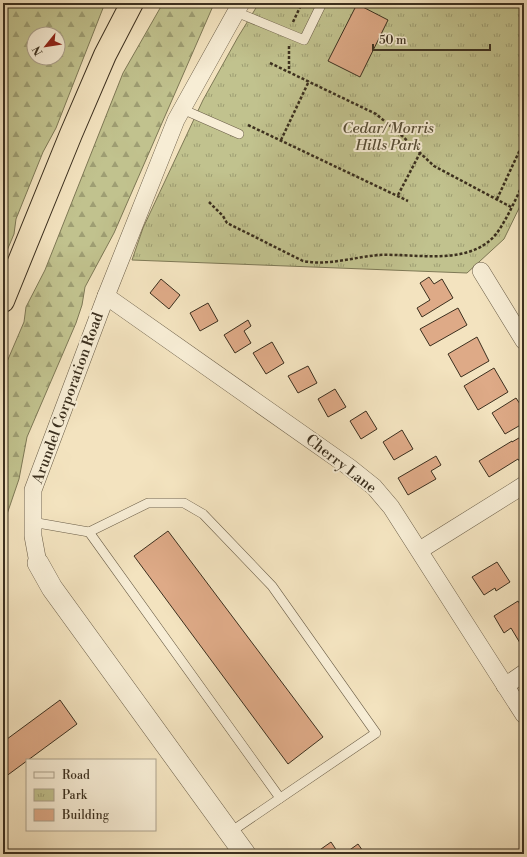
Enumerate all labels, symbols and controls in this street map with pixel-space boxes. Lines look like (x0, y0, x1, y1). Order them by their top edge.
north arrow (26, 26, 66, 66)
scale bar (373, 26, 490, 52)
text: 50 m (379, 33, 407, 48)
text: N (30, 43, 46, 58)
park label: Cedar/ Morris Hills Park (342, 119, 434, 155)
street label: Arundel Corporation Road (28, 309, 108, 487)
street label: Cherry Lane (302, 430, 380, 498)
legend (26, 759, 156, 831)
text: Road (62, 768, 90, 783)
text: Park (62, 788, 88, 803)
text: Building (61, 808, 110, 823)

